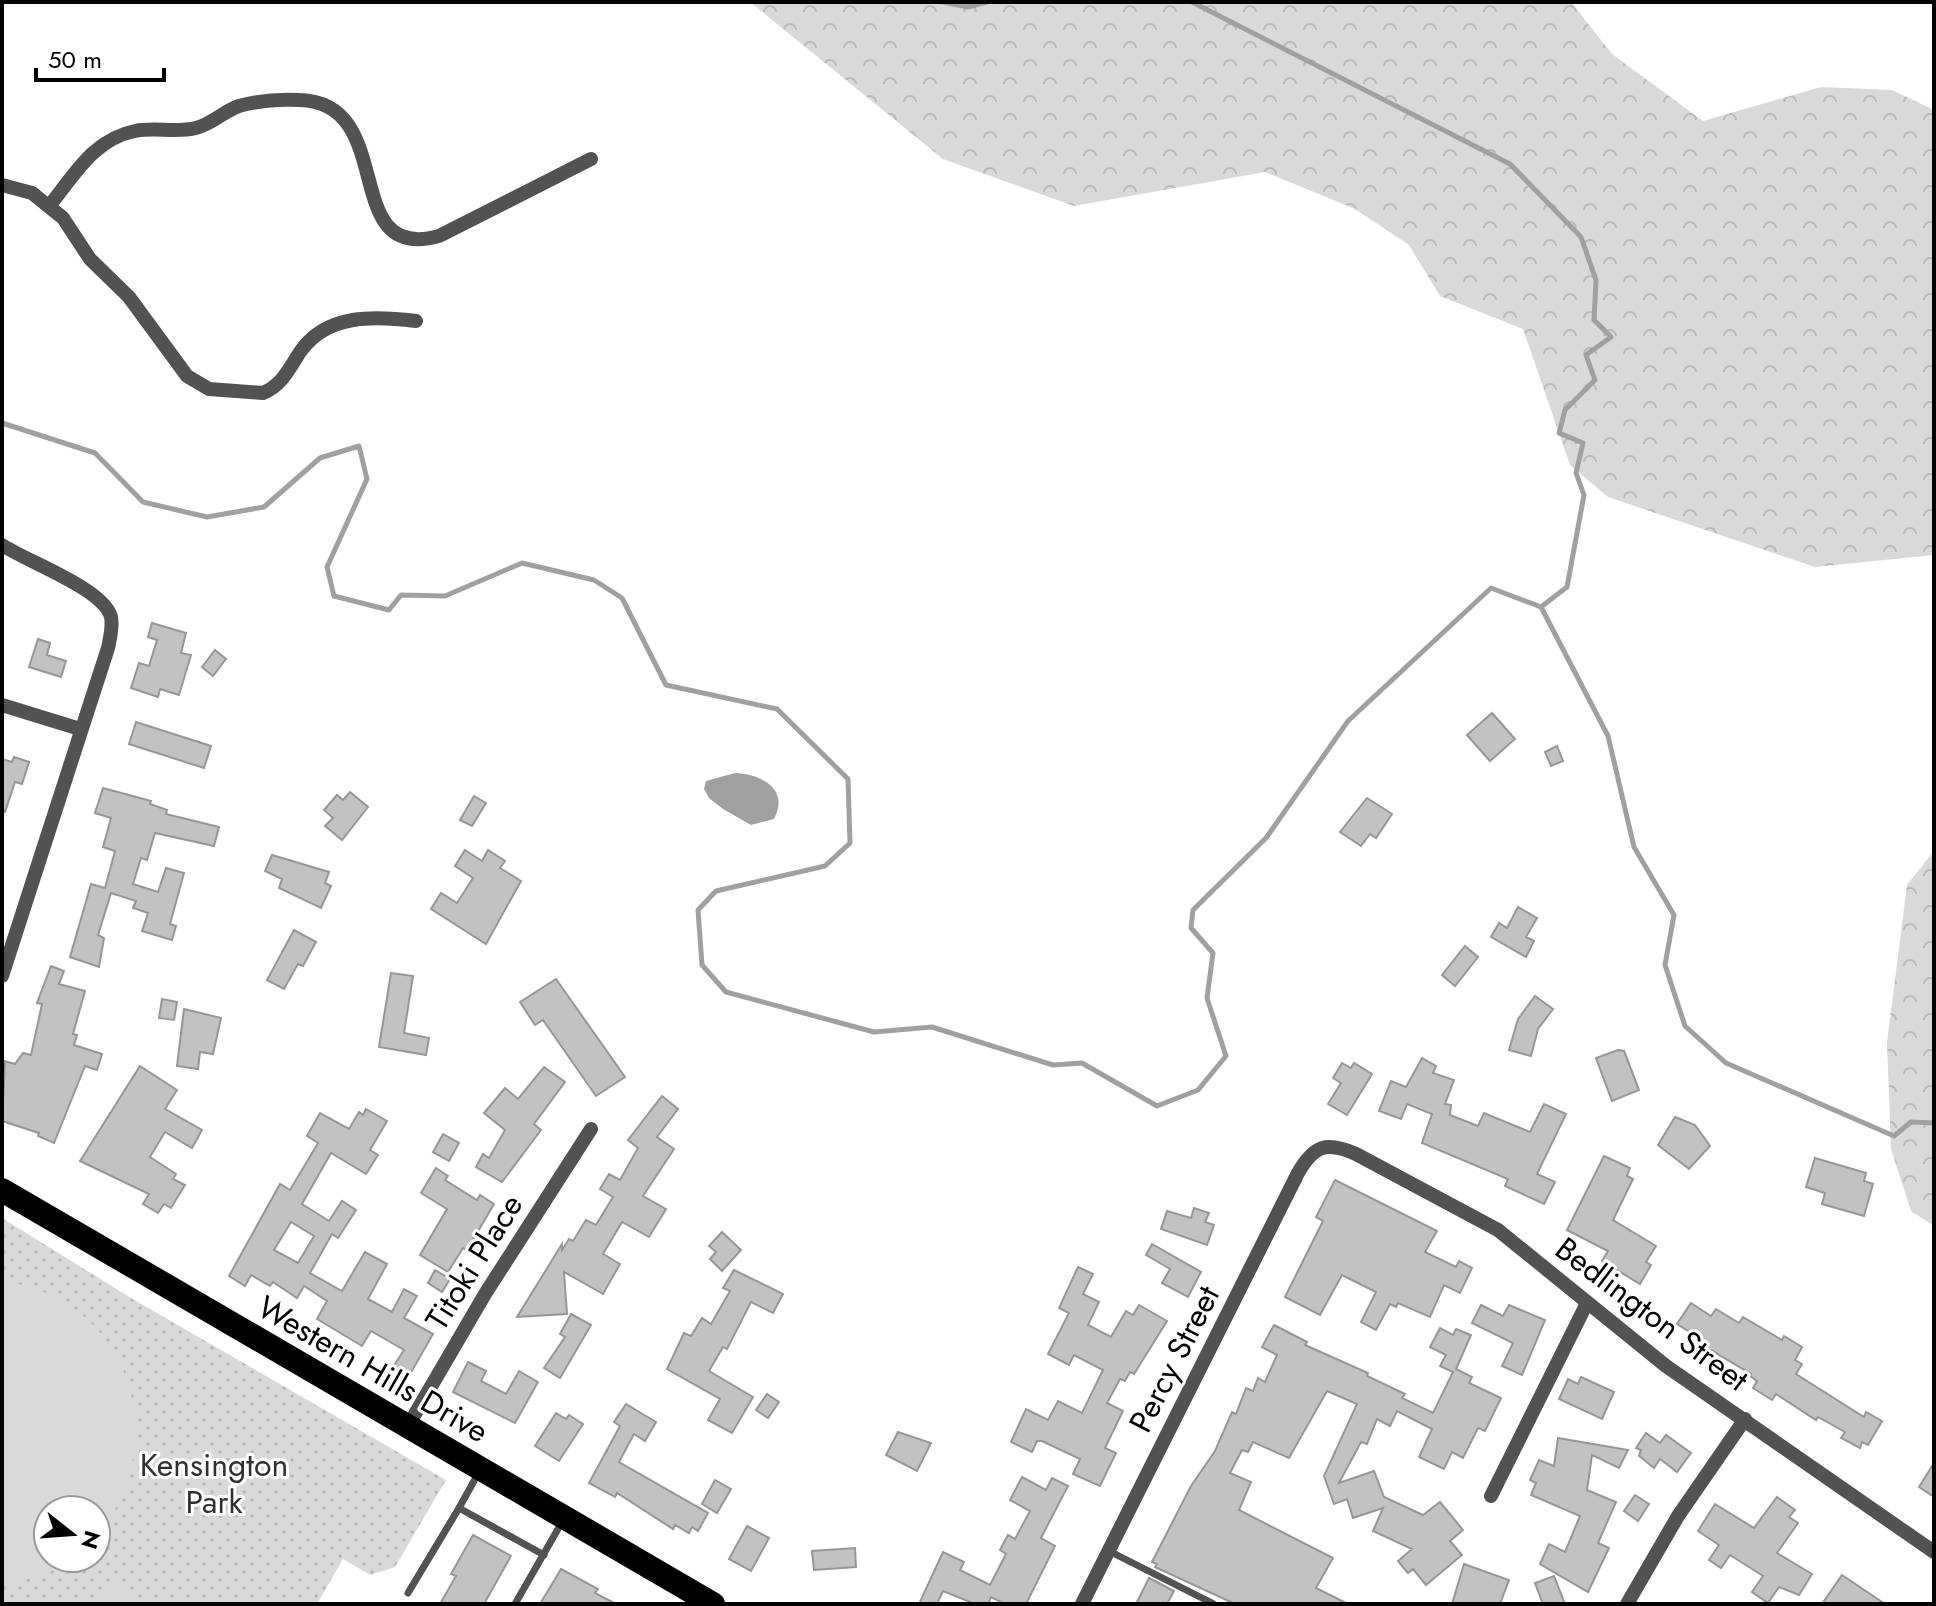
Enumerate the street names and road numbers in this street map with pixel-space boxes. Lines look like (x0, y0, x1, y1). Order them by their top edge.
street label: Titoki Place (414, 1185, 534, 1339)
street label: Bedlington Street (1546, 1226, 1758, 1402)
street label: Percy Street (1117, 1277, 1231, 1440)
street label: Western Hills Drive (249, 1284, 497, 1454)

